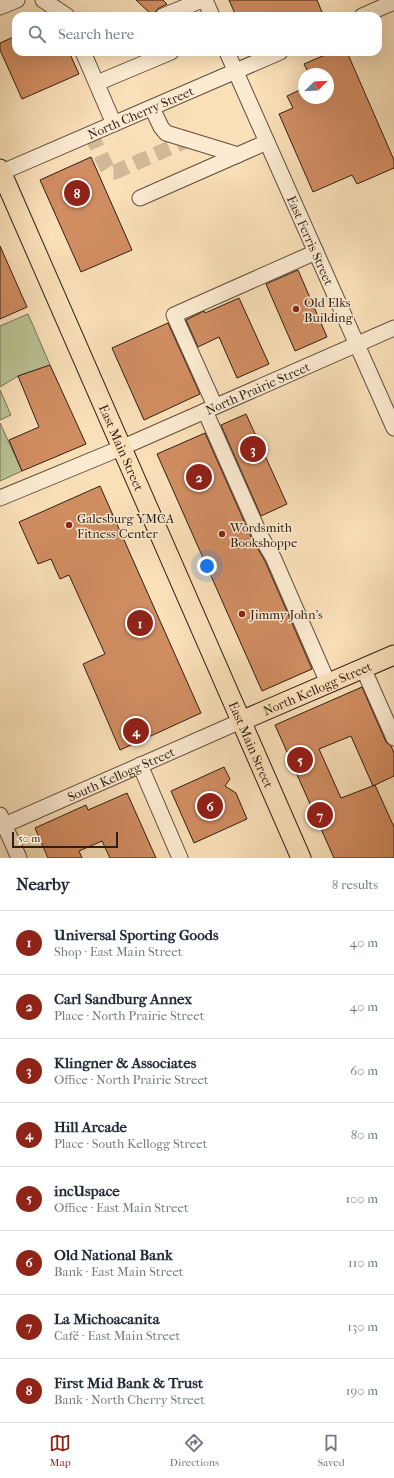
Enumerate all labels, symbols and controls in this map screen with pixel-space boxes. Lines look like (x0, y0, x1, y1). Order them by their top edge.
search box (12, 12, 382, 56)
icon: search (26, 23, 48, 45)
text: Search here (58, 25, 134, 43)
north arrow (298, 68, 334, 104)
street label: North Cherry Street (85, 83, 196, 142)
pin: 8 (64, 178, 90, 208)
street label: East Ferris Street (284, 193, 337, 288)
place label: Old Elks Building (304, 295, 354, 325)
marker: Old Elks Building (291, 304, 301, 314)
street label: North Prairie Street (203, 358, 312, 418)
street label: East Main Street (96, 402, 147, 493)
pin: 3 (240, 434, 266, 464)
pin: 2 (186, 462, 212, 492)
place label: Galesburg YMCA Fitness Center (77, 511, 175, 541)
marker: Galesburg YMCA Fitness Center (64, 520, 74, 530)
place label: Wordsmith Bookshoppe (229, 520, 298, 550)
marker: Wordsmith Bookshoppe (217, 529, 227, 539)
your location (197, 556, 217, 576)
place label: Jimmy John's (249, 607, 323, 622)
pin: 1 (127, 608, 153, 638)
marker: Jimmy John's (237, 609, 247, 619)
street label: North Kellogg Street (261, 658, 374, 718)
street label: East Main Street (226, 699, 277, 790)
pin: 4 (123, 716, 149, 746)
street label: South Kellogg Street (65, 744, 177, 804)
pin: 5 (287, 745, 313, 775)
pin: 6 (197, 791, 223, 821)
pin: 7 (307, 800, 333, 830)
scale bar (12, 830, 118, 849)
text: 50 m (18, 832, 40, 845)
text: Nearby (16, 874, 70, 894)
text: 8 results (332, 877, 378, 892)
text: Universal Sporting Goods (54, 926, 219, 944)
text: 1 (27, 935, 31, 950)
text: 40 m (350, 935, 378, 950)
text: Shop · East Main Street (54, 944, 182, 959)
text: Carl Sandburg Annex (54, 990, 192, 1008)
text: 2 (26, 999, 32, 1014)
text: 40 m (350, 999, 378, 1014)
text: Place · North Prairie Street (54, 1008, 204, 1023)
text: Klingner & Associates (54, 1054, 196, 1072)
text: 3 (26, 1063, 32, 1078)
text: 60 m (350, 1063, 378, 1078)
text: Office · North Prairie Street (54, 1072, 209, 1087)
text: Hill Arcade (54, 1118, 127, 1136)
text: 4 (25, 1127, 33, 1142)
text: 80 m (351, 1127, 378, 1142)
text: Place · South Kellogg Street (54, 1136, 207, 1151)
text: incUspace (54, 1182, 120, 1200)
text: 5 (26, 1191, 32, 1206)
text: 100 m (345, 1191, 378, 1206)
text: Office · East Main Street (54, 1200, 189, 1215)
text: Old National Bank (54, 1246, 173, 1264)
text: 6 (25, 1255, 33, 1270)
text: 110 m (348, 1255, 378, 1270)
text: Bank · East Main Street (54, 1264, 183, 1279)
text: La Michoacanita (54, 1310, 160, 1328)
text: 7 (26, 1319, 32, 1334)
text: 130 m (347, 1319, 378, 1334)
text: Café · East Main Street (54, 1328, 180, 1343)
text: First Mid Bank & Trust (54, 1374, 203, 1392)
text: 8 (26, 1383, 32, 1398)
text: 190 m (346, 1383, 378, 1398)
text: Bank · North Cherry Street (54, 1392, 205, 1407)
tab: Map (49, 1432, 71, 1469)
tab: Directions (170, 1432, 219, 1469)
tab: Saved (317, 1432, 345, 1469)

